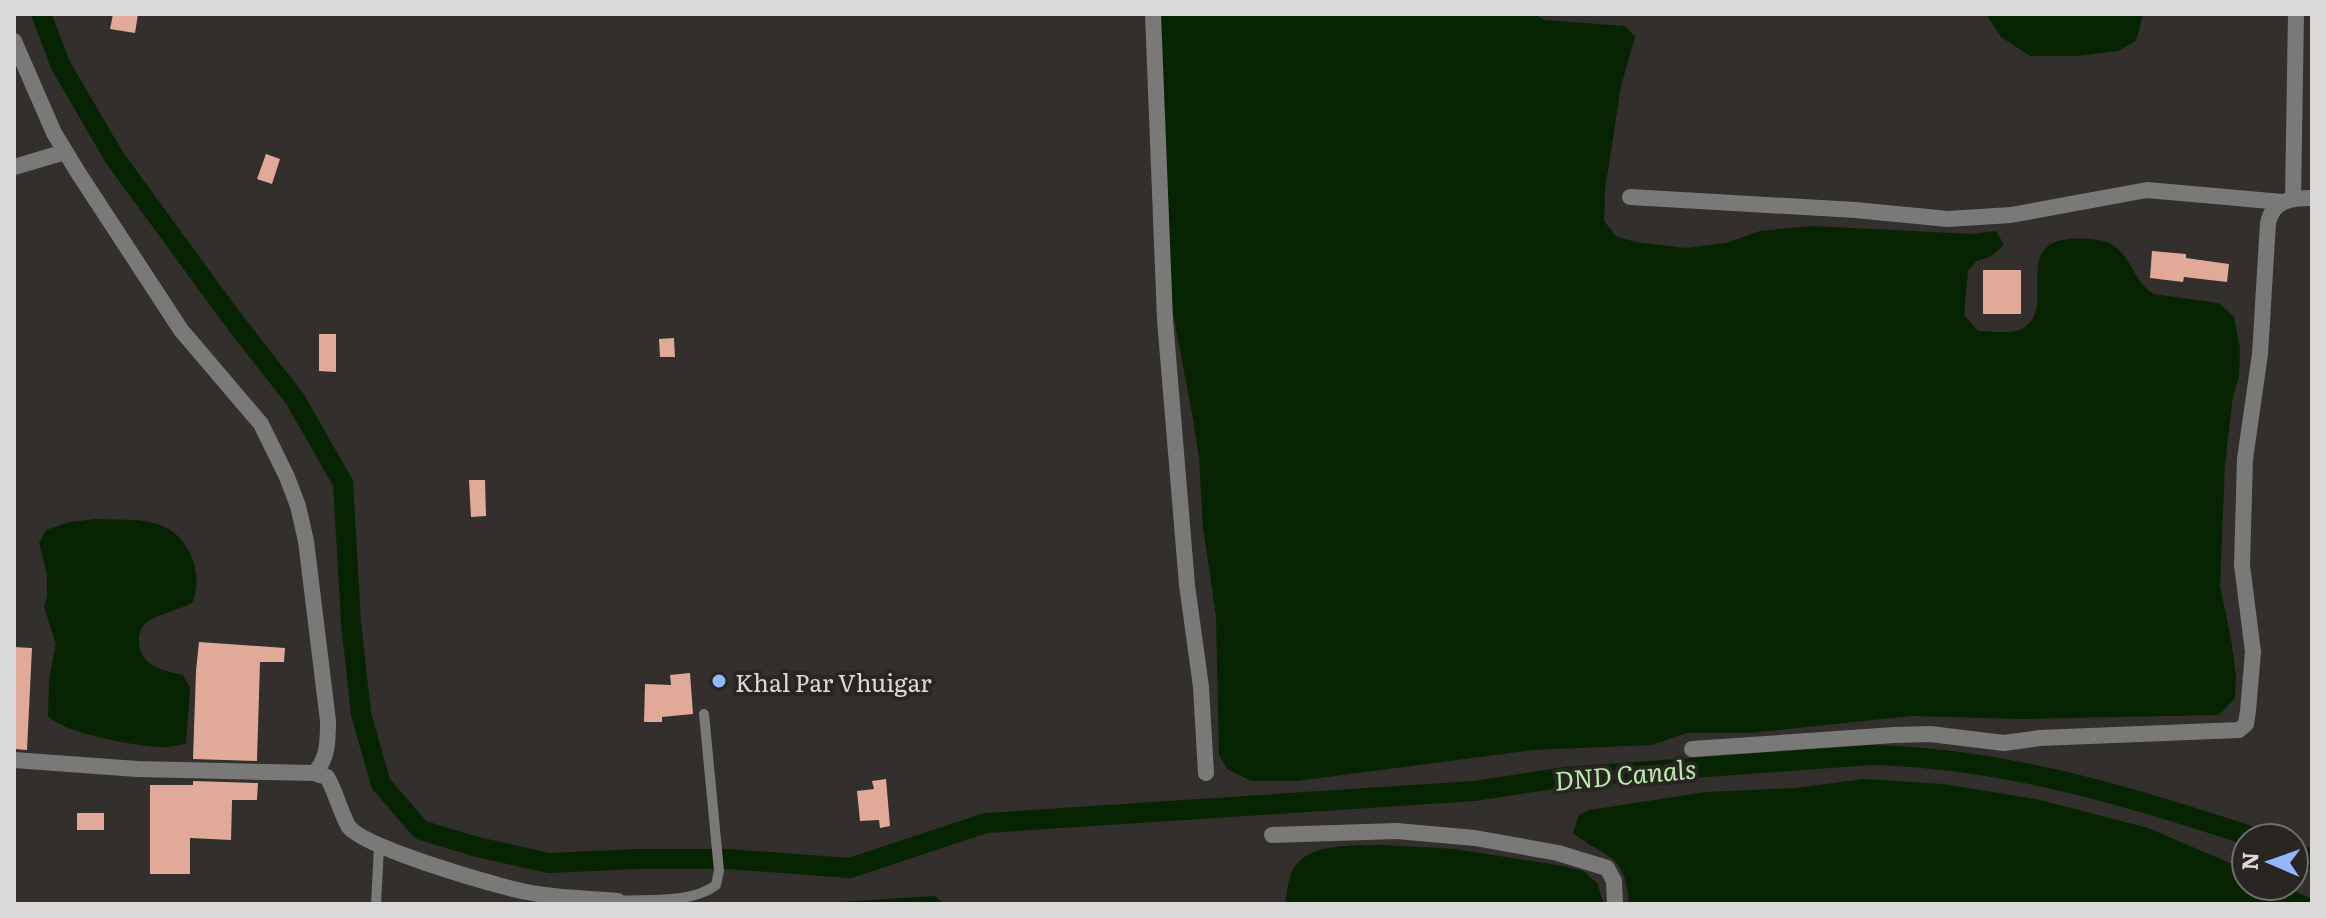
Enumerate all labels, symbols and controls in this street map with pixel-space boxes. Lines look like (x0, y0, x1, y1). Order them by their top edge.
place label: Khal Par Vhuigar (735, 664, 932, 699)
marker: Khal Par Vhuigar (710, 672, 728, 690)
water label: DND Canals (1552, 747, 1698, 799)
north arrow (2230, 822, 2310, 902)
text: N (2232, 851, 2265, 871)

